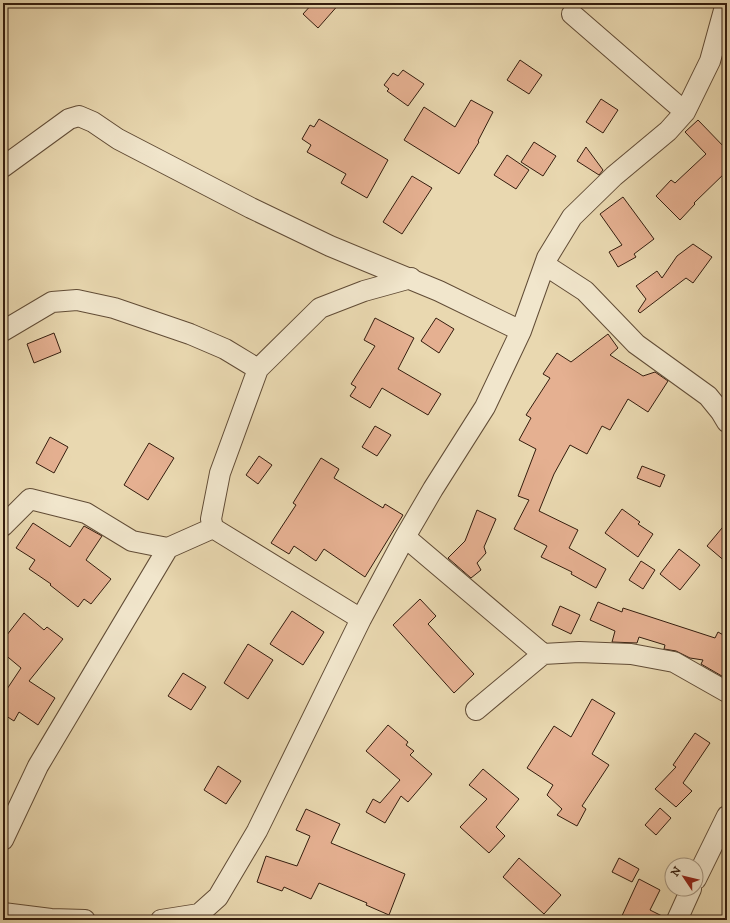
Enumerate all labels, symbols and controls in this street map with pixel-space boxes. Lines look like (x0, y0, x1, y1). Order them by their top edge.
north arrow (664, 857, 704, 897)
text: N (668, 864, 685, 880)

